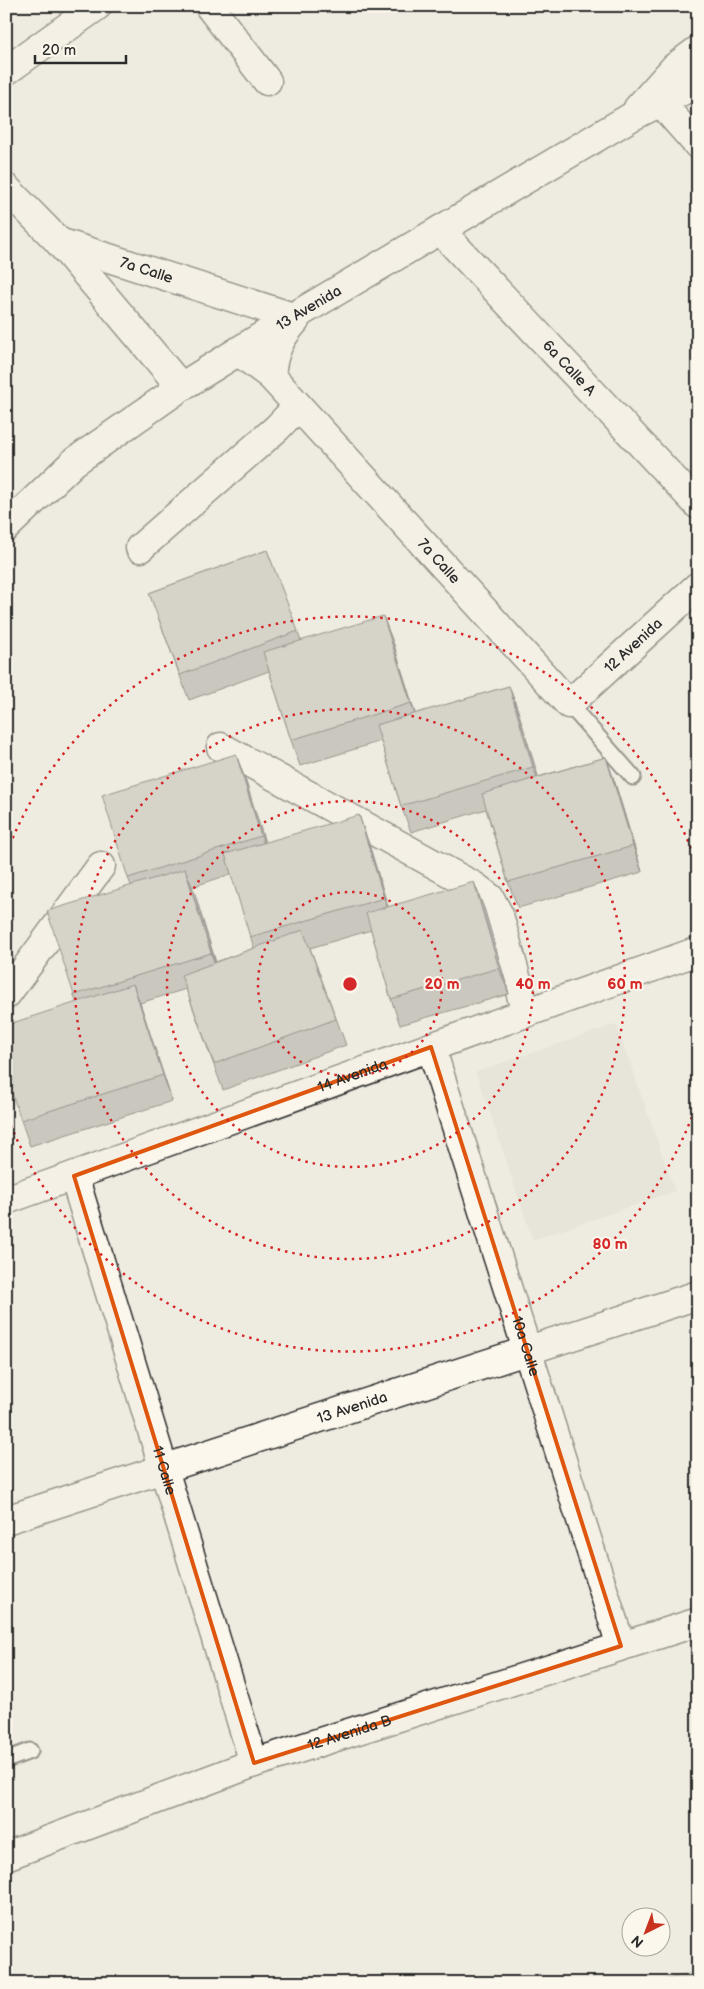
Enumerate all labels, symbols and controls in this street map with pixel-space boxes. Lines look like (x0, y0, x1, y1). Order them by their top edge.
scale bar (35, 32, 126, 64)
text: 20 m (42, 41, 76, 60)
street label: 7a Calle (118, 253, 176, 287)
street label: 13 Avenida (272, 281, 345, 335)
street label: 6a Calle A (539, 336, 601, 400)
street label: 7a Calle (414, 534, 465, 588)
street label: 12 Avenida (600, 614, 666, 677)
centre of rings (341, 975, 359, 993)
text: 20 m (425, 975, 460, 994)
text: 40 m (515, 975, 551, 994)
text: 60 m (607, 975, 643, 994)
street label: 14 Avenida (315, 1054, 390, 1097)
text: 80 m (592, 1235, 628, 1254)
street label: 10a Calle (508, 1314, 544, 1379)
street label: 13 Avenida (315, 1387, 390, 1428)
street label: 11 Calle (148, 1444, 181, 1497)
street label: 12 Avenida B (305, 1710, 394, 1755)
north arrow (622, 1906, 672, 1956)
text: N (628, 1931, 647, 1951)

